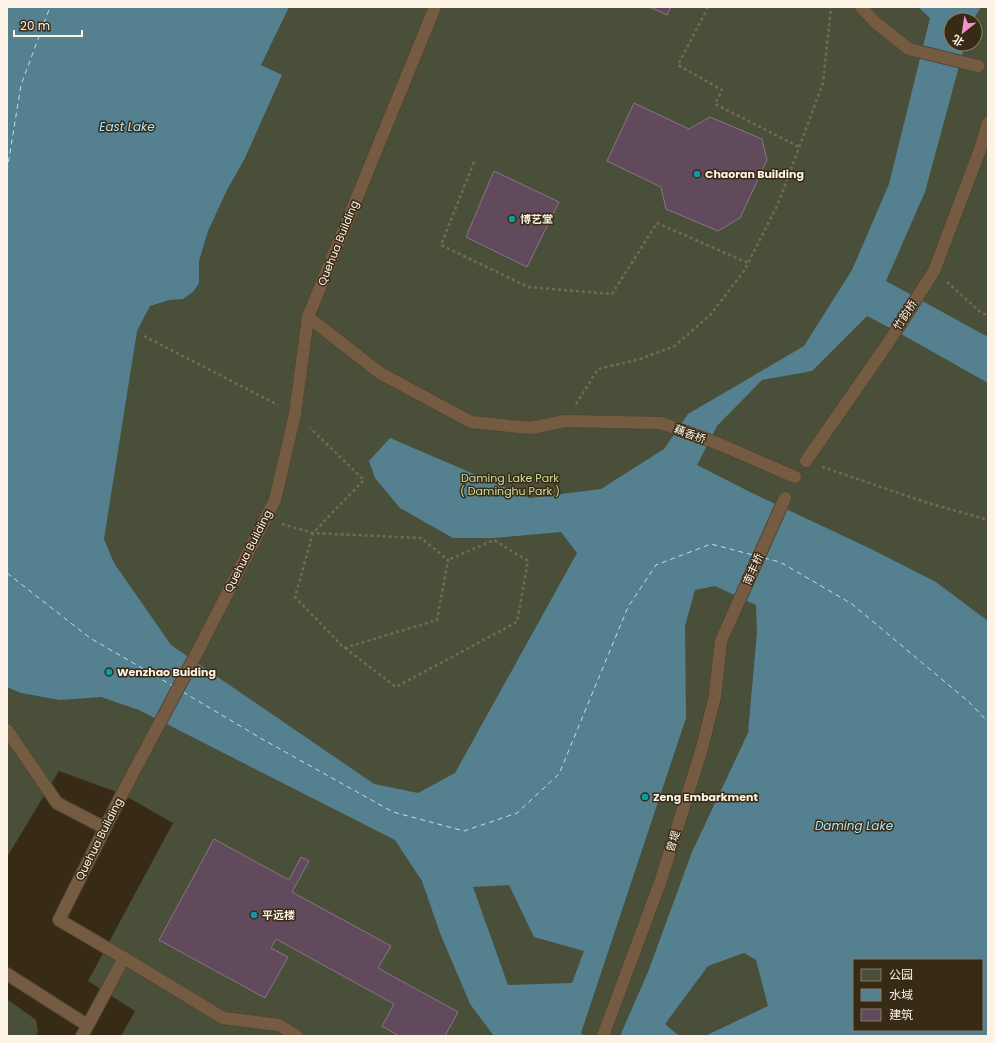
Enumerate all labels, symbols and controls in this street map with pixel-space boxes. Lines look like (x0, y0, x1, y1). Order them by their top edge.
scale bar (14, 12, 82, 38)
north arrow (943, 12, 983, 52)
text: 20 m (20, 17, 50, 34)
text: 北 (949, 31, 967, 50)
water label: East Lake (99, 118, 155, 135)
place label: Chaoran Building (705, 166, 804, 182)
marker: Chaoran Building (692, 169, 702, 179)
street label: Quehua Building (314, 198, 362, 288)
place label: 博艺堂 (520, 211, 553, 227)
marker: 博艺堂 (507, 214, 517, 224)
street label: 竹韵桥 (889, 297, 921, 333)
street label: 藕香桥 (672, 421, 708, 447)
park label: Daming Lake Park ( Daminghu Park ) (460, 470, 560, 499)
street label: Quehua Building (220, 507, 276, 595)
street label: 南丰桥 (739, 551, 767, 587)
place label: Wenzhao Buiding (117, 664, 216, 680)
marker: Wenzhao Buiding (104, 667, 114, 677)
place label: Zeng Embarkment (653, 789, 758, 805)
marker: Zeng Embarkment (640, 792, 650, 802)
street label: Quehua Building (71, 795, 127, 883)
water label: Daming Lake (815, 817, 894, 834)
street label: 曾堤 (662, 828, 684, 854)
place label: 平远楼 (262, 907, 295, 923)
marker: 平远楼 (249, 910, 259, 920)
legend (853, 959, 983, 1031)
text: 公园 (889, 966, 913, 983)
text: 水域 (889, 986, 913, 1003)
text: 建筑 (889, 1006, 913, 1023)

